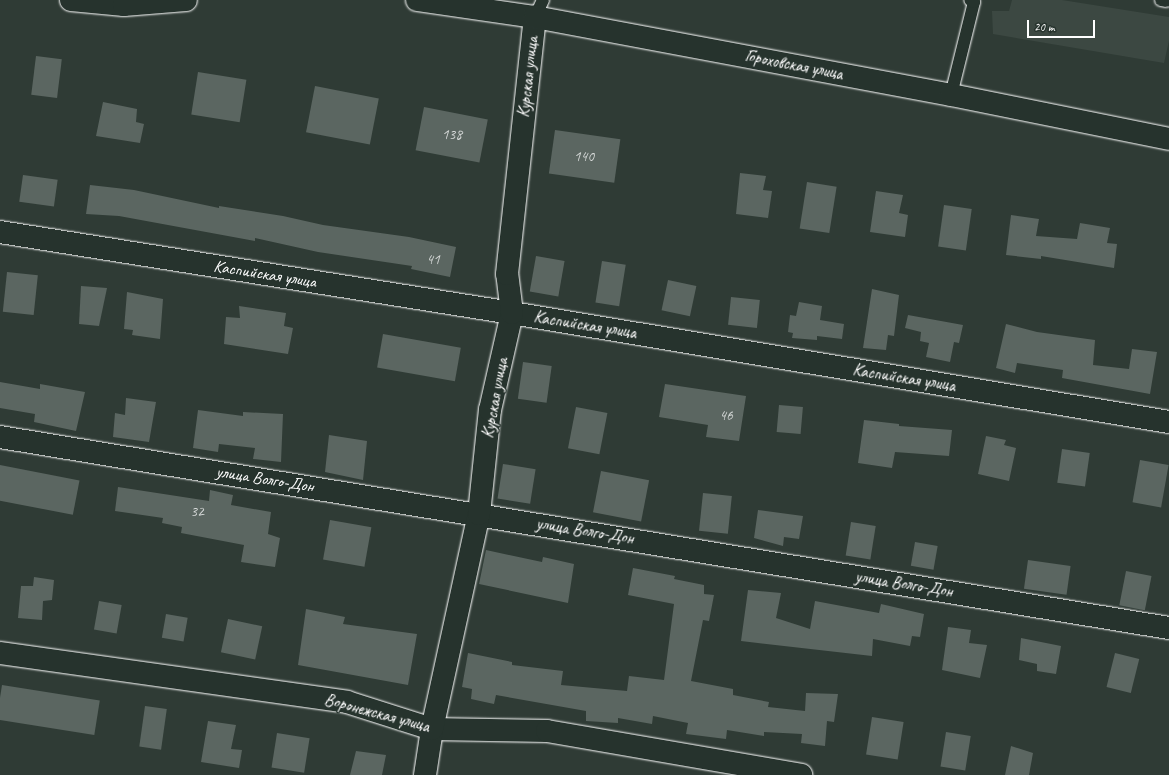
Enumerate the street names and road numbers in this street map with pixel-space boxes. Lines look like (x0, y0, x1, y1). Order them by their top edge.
street label: Курская улица (514, 36, 542, 118)
street label: Гороховская улица (743, 45, 845, 85)
street label: Каспийская улица (212, 256, 318, 292)
street label: Каспийская улица (532, 307, 638, 343)
street label: Курская улица (478, 356, 512, 440)
street label: Каспийская улица (851, 360, 957, 396)
street label: улица Волго-Дон (214, 461, 316, 497)
street label: улица Волго-Дон (534, 513, 636, 549)
street label: улица Волго-Дон (853, 566, 955, 602)
street label: Воронежская улица (322, 689, 432, 737)

